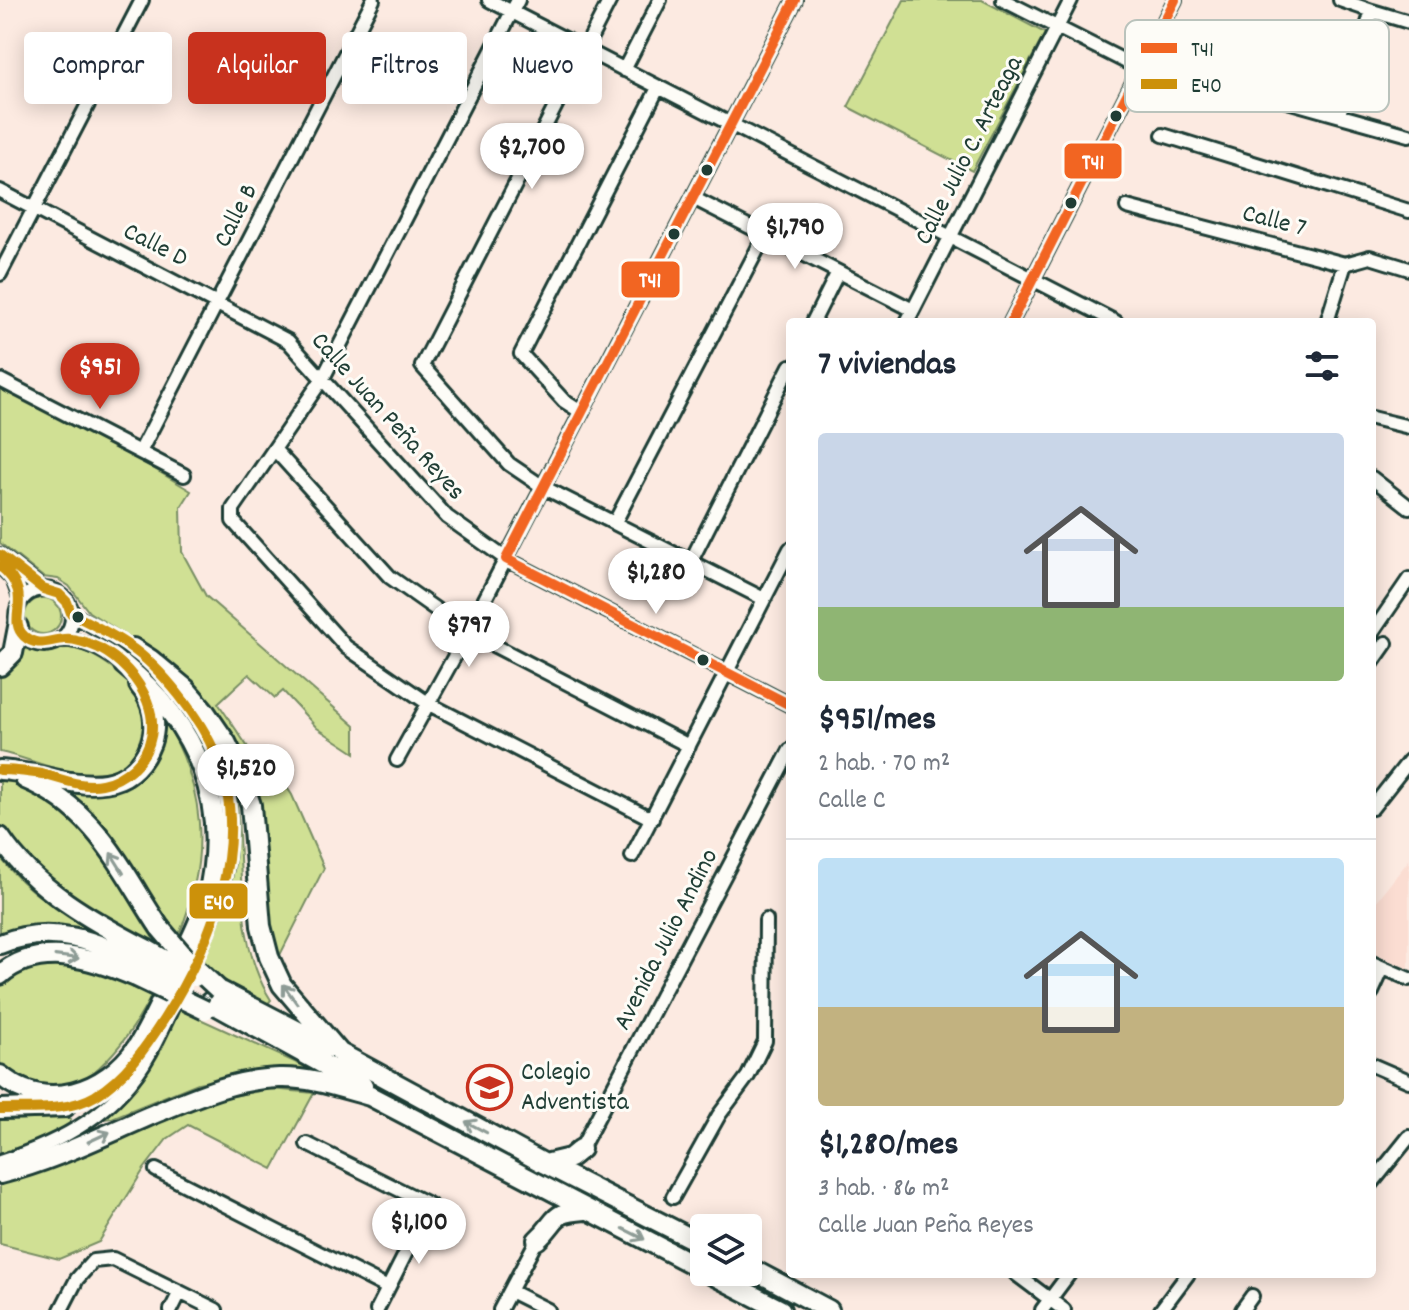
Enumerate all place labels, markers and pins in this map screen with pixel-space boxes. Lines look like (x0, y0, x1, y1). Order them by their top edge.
unlabelled marker (1108, 108, 1124, 124)
pin: $2,700 (467, 123, 597, 191)
unlabelled marker (699, 162, 715, 178)
unlabelled marker (1063, 195, 1079, 211)
pin: $1,790 (730, 203, 860, 271)
unlabelled marker (666, 226, 682, 242)
pin: $951 (53, 343, 147, 411)
pin: $1,280 (591, 548, 721, 616)
pin: $797 (422, 601, 516, 669)
unlabelled marker (70, 609, 86, 625)
unlabelled marker (695, 652, 711, 668)
pin: $1,520 (181, 744, 311, 812)
place label: Colegio Adventista (521, 1055, 630, 1122)
school or university icon: Colegio Adventista (466, 1064, 514, 1112)
pin: $1,100 (354, 1198, 484, 1266)

